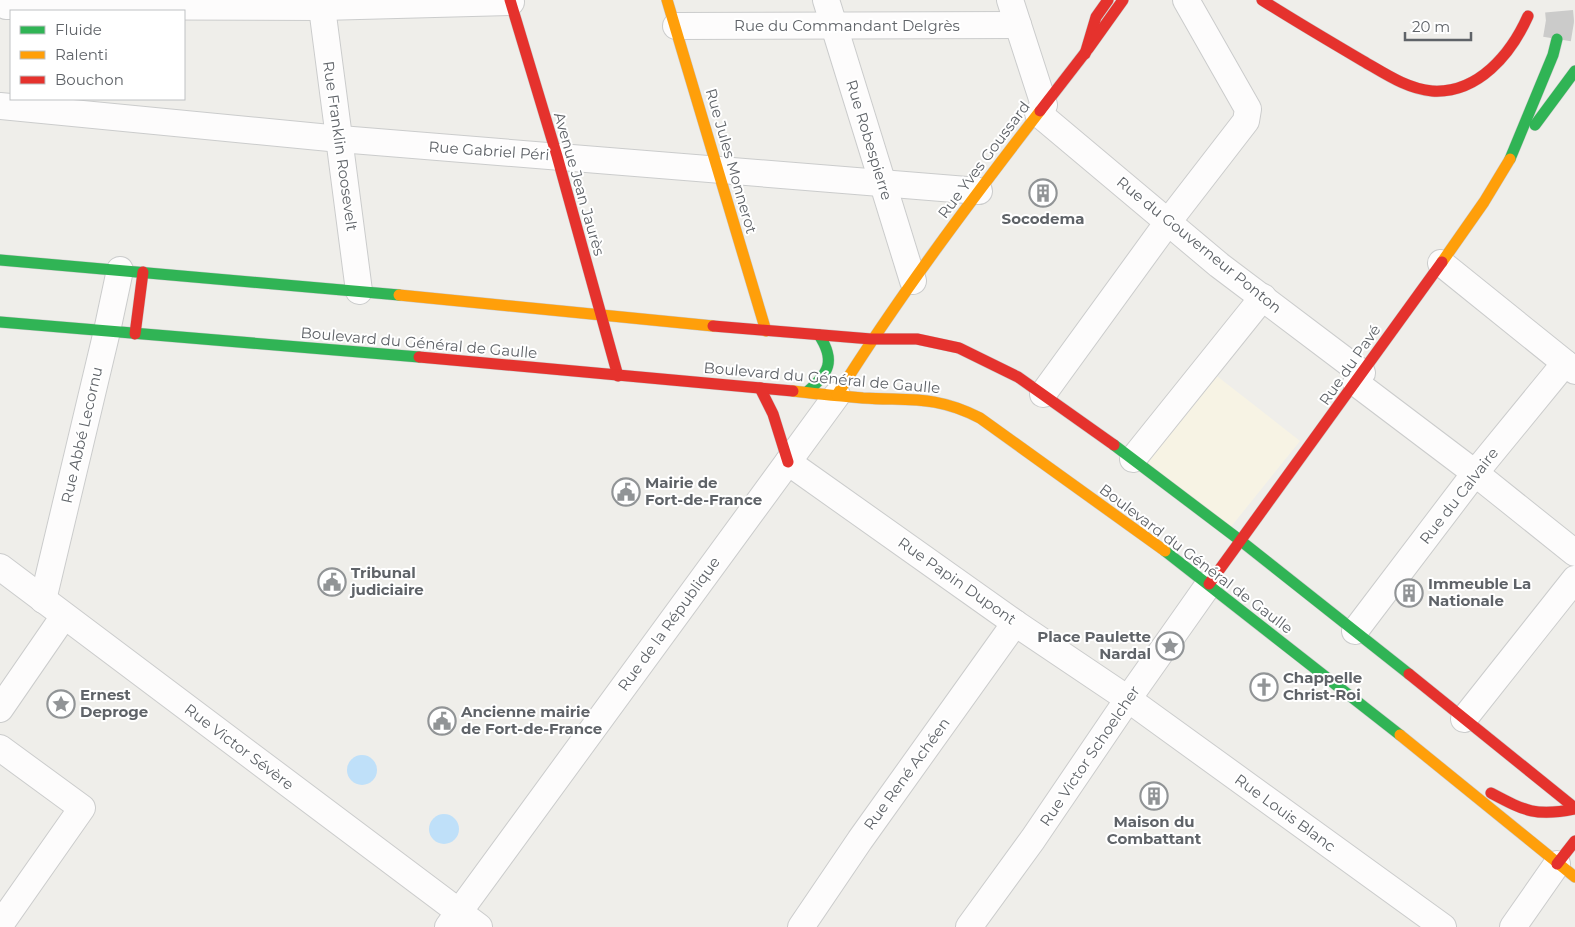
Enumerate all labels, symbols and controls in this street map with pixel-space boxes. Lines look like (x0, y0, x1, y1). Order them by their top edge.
legend (10, 10, 185, 100)
scale bar (1405, 10, 1471, 42)
street label: Rue du Commandant Delgrès (734, 16, 960, 35)
text: 20 m (1412, 17, 1450, 36)
text: Fluide (55, 20, 102, 39)
text: Ralenti (55, 45, 108, 64)
street label: Rue Franklin Roosevelt (319, 60, 362, 232)
text: Bouchon (55, 70, 124, 89)
street label: Rue Robespierre (842, 77, 897, 202)
street label: Rue Jules Monnerot (702, 86, 761, 236)
street label: Rue Yves Goussard (933, 97, 1034, 222)
street label: Avenue Jean Jaurès (550, 110, 609, 258)
street label: Rue Gabriel Péri (428, 137, 550, 164)
street label: Rue du Gouverneur Ponton (1113, 172, 1286, 317)
building icon: Socodema (1028, 178, 1058, 208)
place label: Socodema (1002, 209, 1084, 228)
street label: Rue du Pavé (1315, 321, 1384, 409)
street label: Boulevard du Général de Gaulle (300, 323, 538, 362)
street label: Boulevard du Général de Gaulle (703, 358, 941, 397)
street label: Rue Abbé Lecornu (57, 365, 106, 505)
street label: Rue du Calvaire (1415, 444, 1502, 548)
place label: Mairie de Fort-de-France (645, 473, 762, 509)
public building icon: Mairie de Fort-de-France (611, 477, 641, 507)
street label: Boulevard du Général de Gaulle (1096, 480, 1297, 638)
street label: Rue Papin Dupont (895, 533, 1020, 628)
street label: Rue de la République (613, 553, 724, 695)
place label: Tribunal judiciaire (349, 563, 424, 599)
public building icon: Tribunal judiciaire (317, 567, 347, 597)
place label: Immeuble La Nationale (1428, 574, 1531, 610)
building icon: Immeuble La Nationale (1394, 578, 1424, 608)
place label: Place Paulette Nardal (1037, 627, 1151, 663)
place icon: Place Paulette Nardal (1155, 631, 1185, 661)
place label: Chappelle Christ-Roi (1283, 668, 1362, 704)
church icon: Chappelle Christ-Roi (1249, 672, 1279, 702)
street label: Rue Victor Schoelcher (1035, 682, 1144, 830)
place label: Ernest Deproge (80, 685, 148, 721)
place icon: Ernest Deproge (46, 689, 76, 719)
street label: Rue Victor Sévère (181, 699, 298, 794)
place label: Ancienne mairie de Fort-de-France (460, 702, 602, 738)
public building icon: Ancienne mairie de Fort-de-France (427, 706, 457, 736)
street label: Rue René Achéen (859, 714, 954, 834)
street label: Rue Louis Blanc (1231, 770, 1339, 856)
building icon: Maison du Combattant (1139, 781, 1169, 811)
place label: Maison du Combattant (1107, 812, 1202, 848)

